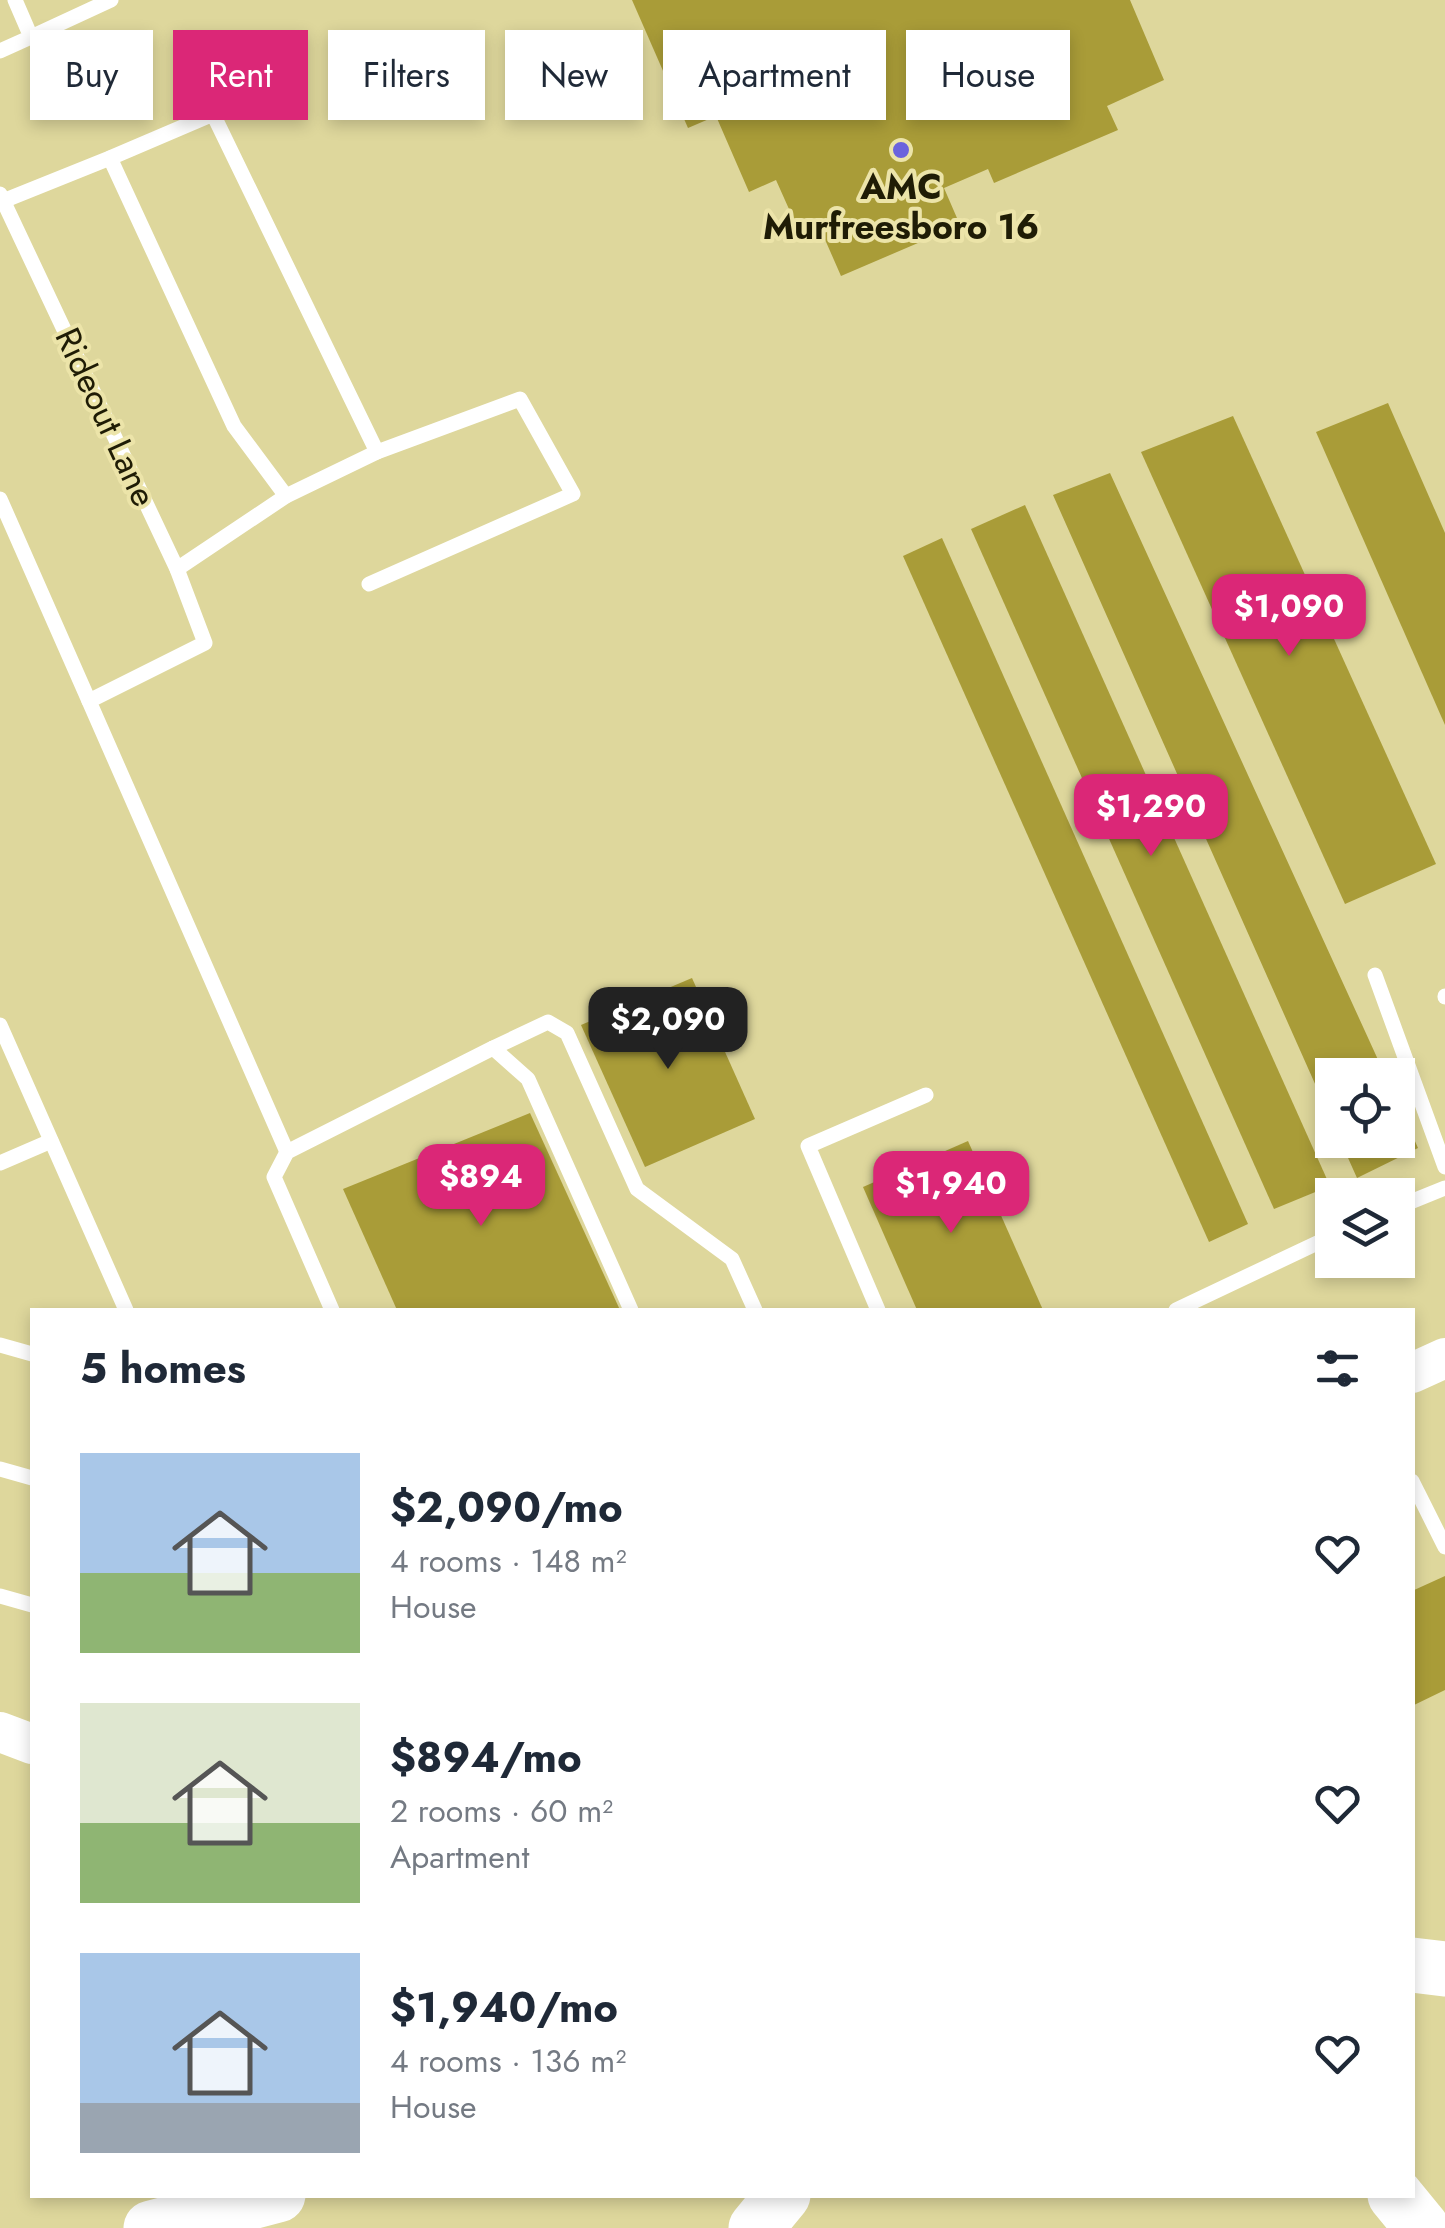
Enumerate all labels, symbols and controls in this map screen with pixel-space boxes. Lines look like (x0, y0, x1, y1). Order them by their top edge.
chip: Buy (30, 30, 153, 120)
chip: Rent (173, 30, 308, 120)
chip: Filters (328, 30, 485, 120)
chip: New (505, 30, 643, 120)
chip: Apartment (663, 30, 886, 120)
chip: House (906, 30, 1070, 120)
marker: AMC Murfreesboro 16 (890, 139, 912, 161)
place label: AMC Murfreesboro 16 (763, 162, 1039, 252)
street label: Rideout Lane (43, 319, 169, 515)
pin: $1,090 (1208, 574, 1370, 659)
text: $1,090 (1234, 583, 1344, 629)
pin: $1,290 (1070, 774, 1232, 859)
text: $1,290 (1096, 783, 1206, 829)
pin: $2,090 (587, 987, 749, 1072)
text: $2,090 (610, 996, 726, 1042)
map controls (1315, 1058, 1415, 1278)
button: locate (1315, 1058, 1415, 1158)
pin: $894 (422, 1144, 540, 1229)
pin: $1,940 (870, 1151, 1032, 1236)
text: $894 (439, 1153, 523, 1199)
text: $1,940 (895, 1160, 1007, 1206)
button: layers (1315, 1178, 1415, 1278)
text: 5 homes (80, 1338, 246, 1399)
icon: filters (1310, 1341, 1365, 1396)
text: $2,090/mo (390, 1477, 623, 1538)
icon: home (160, 1493, 280, 1613)
icon: heart (1310, 1526, 1365, 1581)
text: 4 rooms · 148 m² (390, 1538, 627, 1584)
text: House (390, 1584, 477, 1630)
text: $894/mo (390, 1727, 582, 1788)
icon: home (160, 1743, 280, 1863)
icon: heart (1310, 1776, 1365, 1831)
text: 2 rooms · 60 m² (390, 1788, 613, 1834)
text: Apartment (390, 1834, 529, 1880)
text: $1,940/mo (390, 1977, 618, 2038)
icon: home (160, 1993, 280, 2113)
icon: heart (1310, 2026, 1365, 2081)
text: 4 rooms · 136 m² (390, 2038, 626, 2084)
text: House (390, 2084, 477, 2130)

